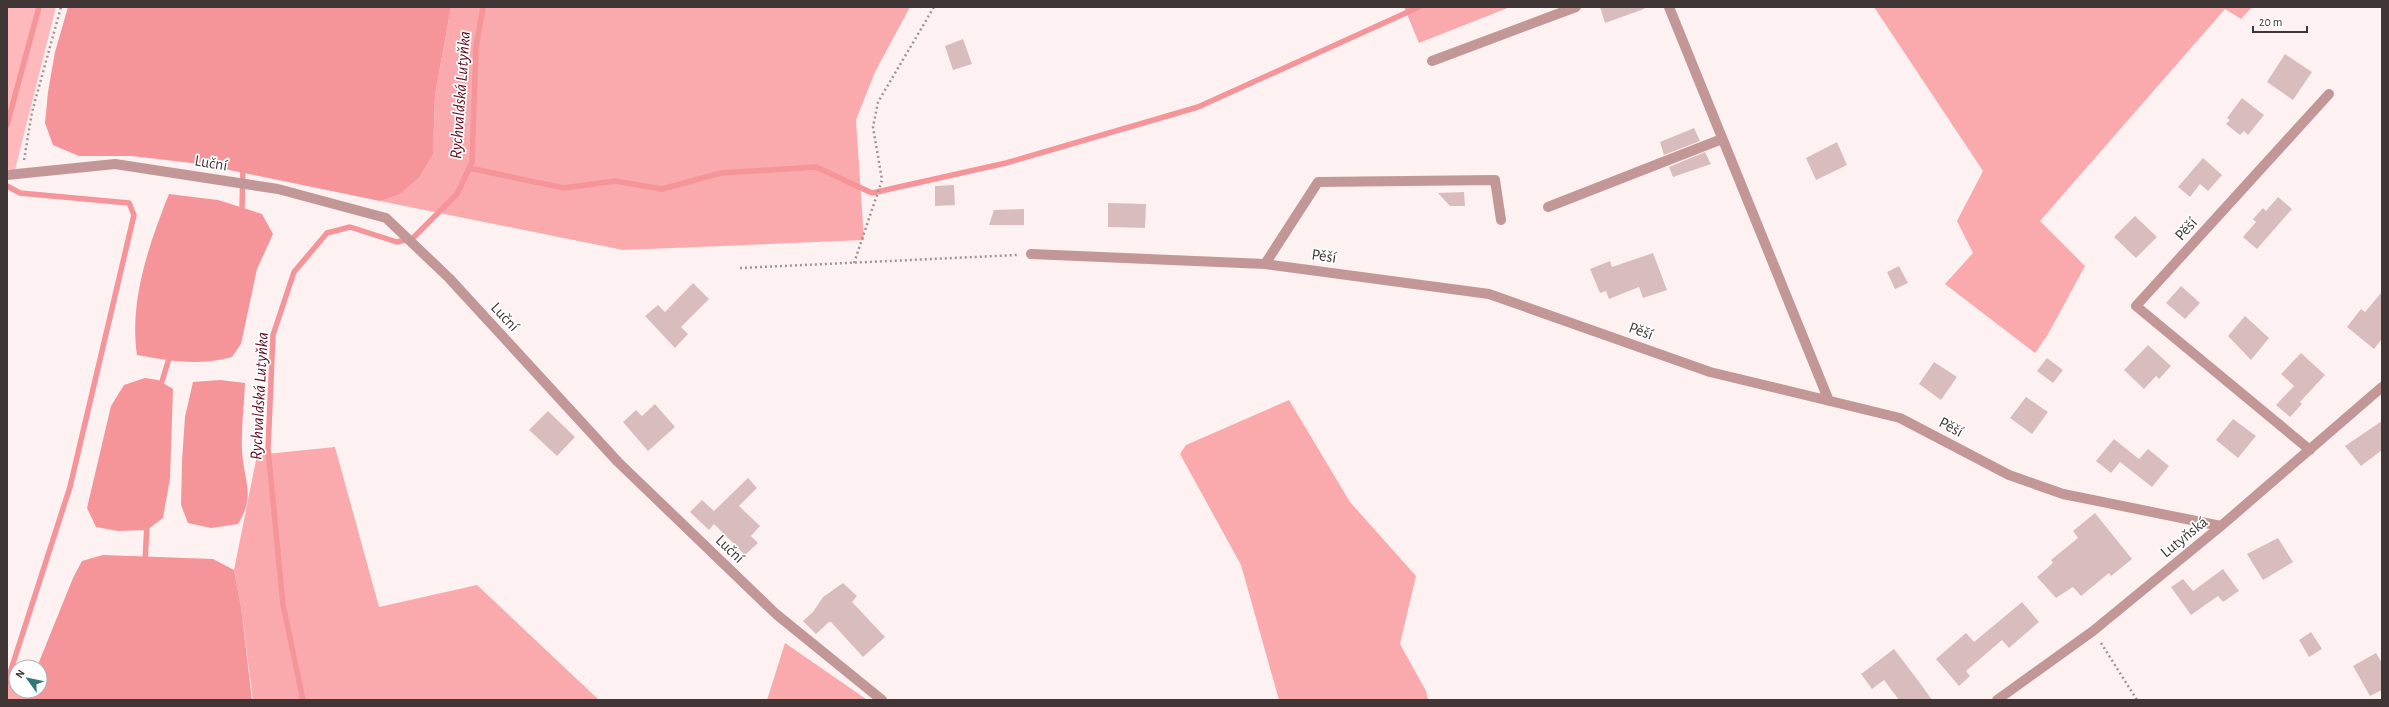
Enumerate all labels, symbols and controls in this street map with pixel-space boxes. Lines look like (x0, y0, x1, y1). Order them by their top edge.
scale bar (2253, 8, 2307, 34)
text: 20 m (2259, 16, 2282, 28)
water label: Rychvaldská Lutyňka (447, 30, 473, 160)
street label: Luční (193, 153, 229, 173)
street label: Pěší (2172, 214, 2200, 244)
street label: Pěší (1311, 246, 1338, 266)
street label: Luční (488, 299, 522, 335)
street label: Pěší (1627, 319, 1656, 343)
water label: Rychvaldská Lutyňka (247, 332, 271, 460)
street label: Pěší (1936, 414, 1966, 440)
street label: Lutyňská (2157, 513, 2211, 561)
street label: Luční (713, 532, 747, 566)
north arrow (8, 659, 48, 699)
text: N (13, 668, 27, 680)

